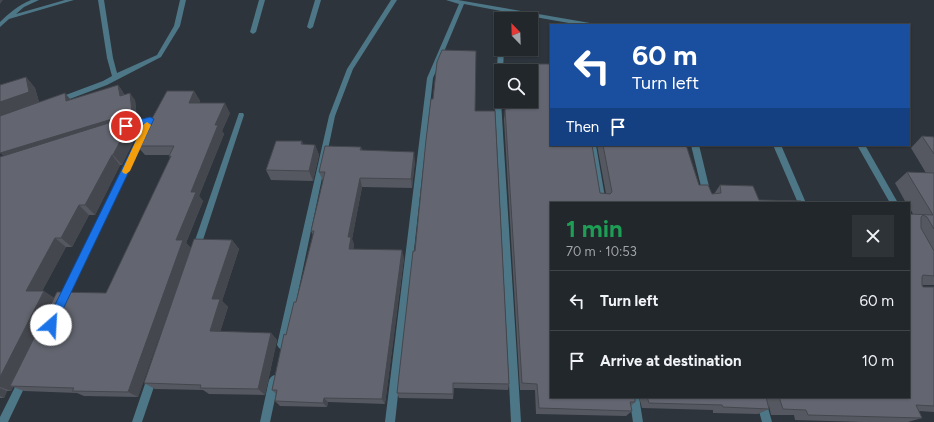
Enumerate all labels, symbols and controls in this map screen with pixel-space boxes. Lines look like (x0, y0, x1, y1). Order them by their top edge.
north arrow (494, 12, 538, 56)
map controls (494, 12, 538, 108)
text: 60 m (632, 38, 697, 72)
icon: left (566, 40, 618, 92)
button: search (494, 64, 538, 108)
text: Turn left (632, 72, 699, 94)
pin (109, 109, 143, 143)
icon: arrive (115, 115, 137, 137)
icon: arrive (607, 116, 629, 138)
text: Then (566, 118, 599, 136)
text: 1 min (566, 214, 623, 243)
button: close (852, 215, 894, 257)
text: 70 m · 10:53 (566, 244, 637, 259)
icon: left (566, 290, 588, 312)
text: Turn left (600, 292, 658, 310)
text: 60 m (859, 292, 894, 310)
position arrow (30, 304, 72, 346)
icon: arrive (566, 350, 588, 372)
text: Arrive at destination (600, 352, 741, 370)
text: 10 m (862, 352, 894, 370)

